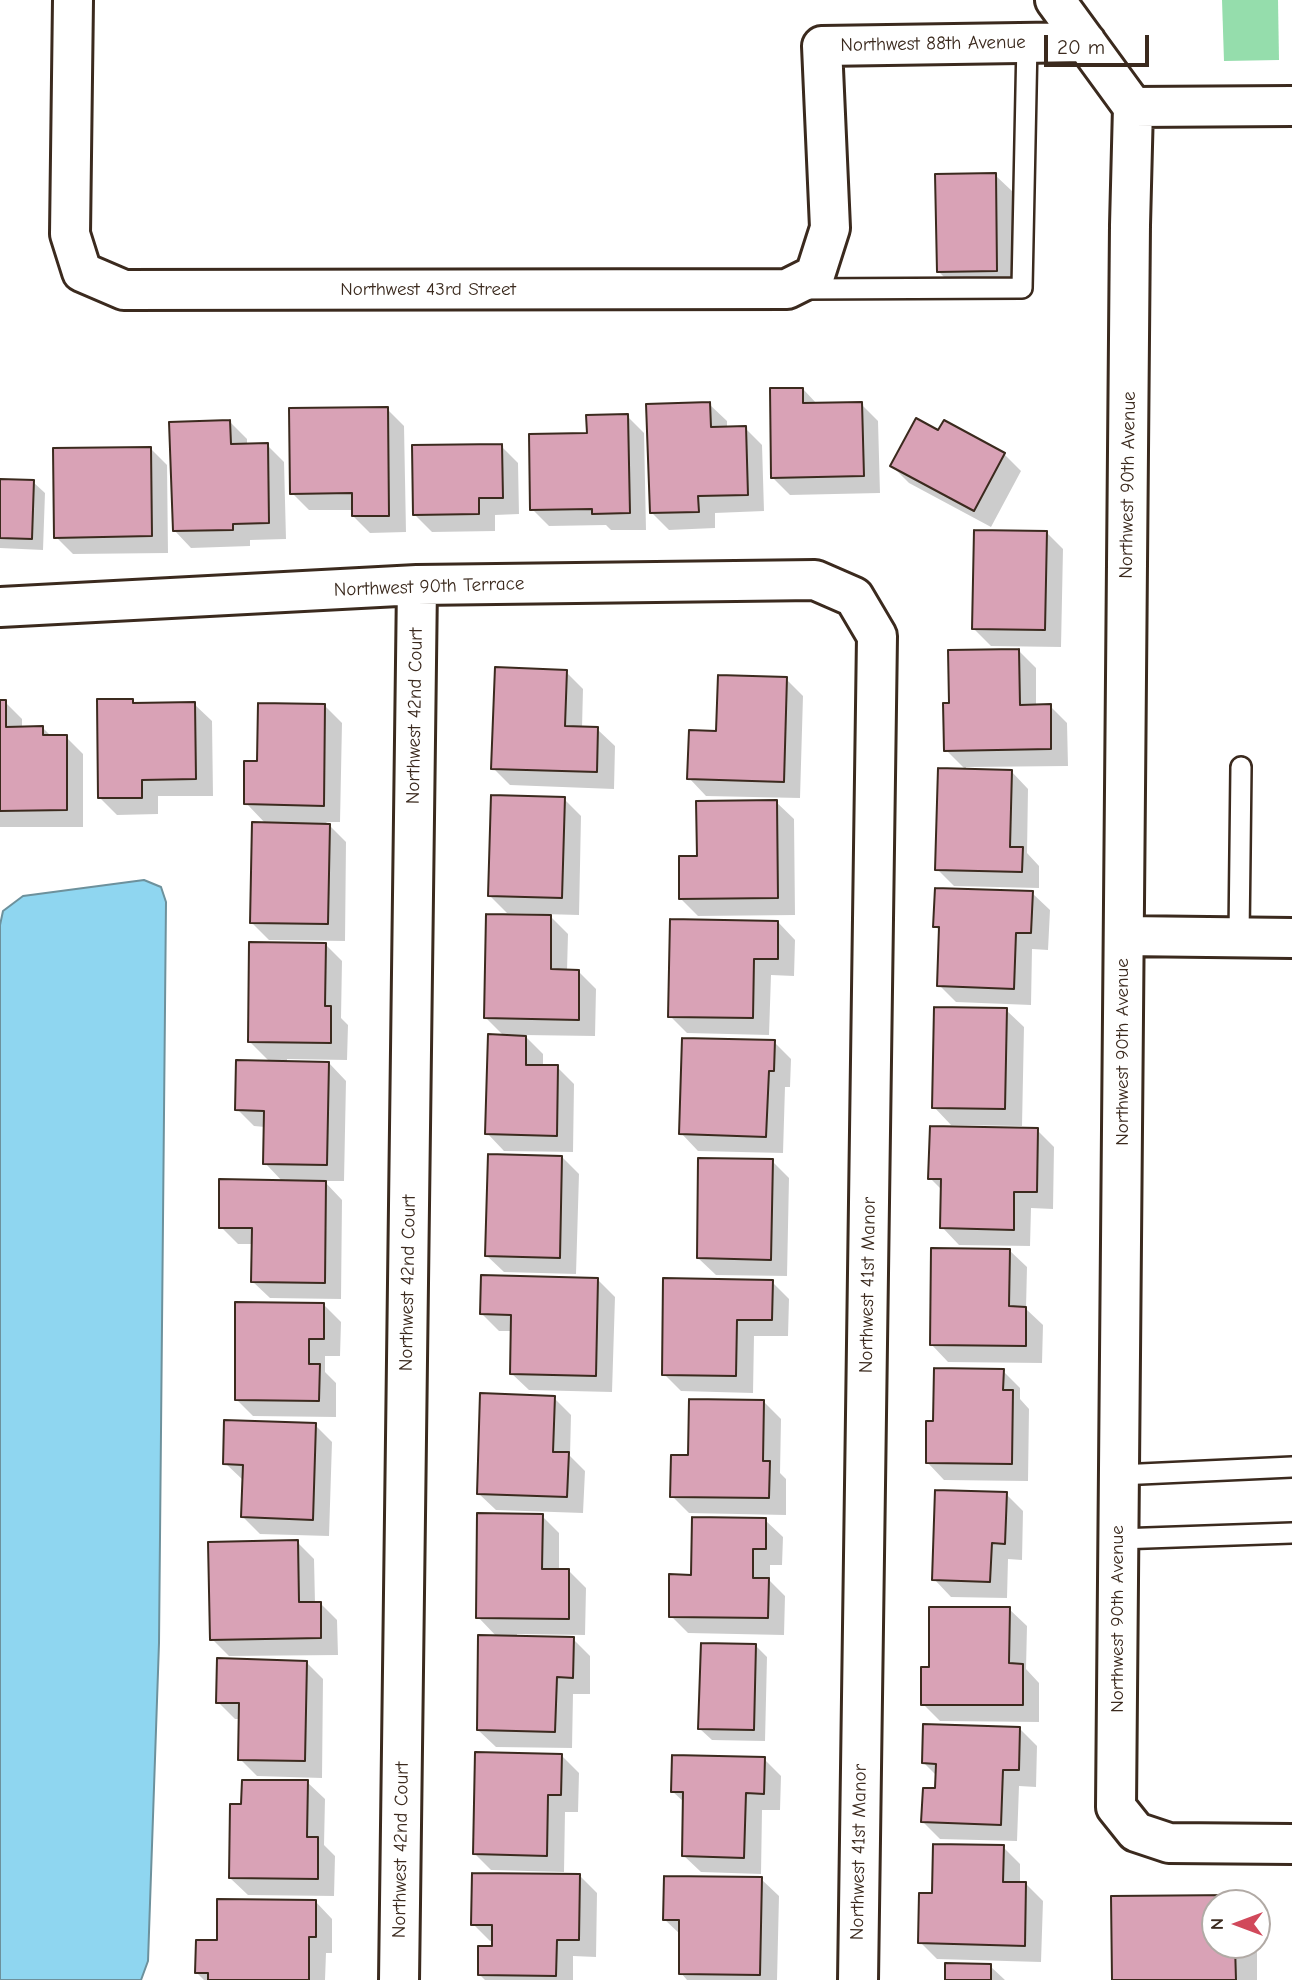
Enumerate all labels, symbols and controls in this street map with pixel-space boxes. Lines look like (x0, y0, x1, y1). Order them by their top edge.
scale bar (1047, 21, 1152, 65)
street label: Northwest 88th Avenue (840, 31, 1026, 57)
text: 20 m (1057, 35, 1105, 59)
street label: Northwest 43rd Street (340, 279, 516, 301)
street label: Northwest 90th Avenue (1115, 391, 1141, 579)
street label: Northwest 90th Terrace (333, 572, 525, 602)
street label: Northwest 42nd Court (402, 628, 428, 804)
street label: Northwest 90th Avenue (1112, 958, 1134, 1146)
street label: Northwest 42nd Court (395, 1195, 421, 1371)
street label: Northwest 41st Manor (855, 1197, 881, 1373)
street label: Northwest 90th Avenue (1107, 1525, 1129, 1713)
street label: Northwest 42nd Court (388, 1762, 414, 1938)
street label: Northwest 41st Manor (846, 1764, 872, 1940)
north arrow (1201, 1889, 1271, 1959)
text: N (1206, 1918, 1228, 1930)

